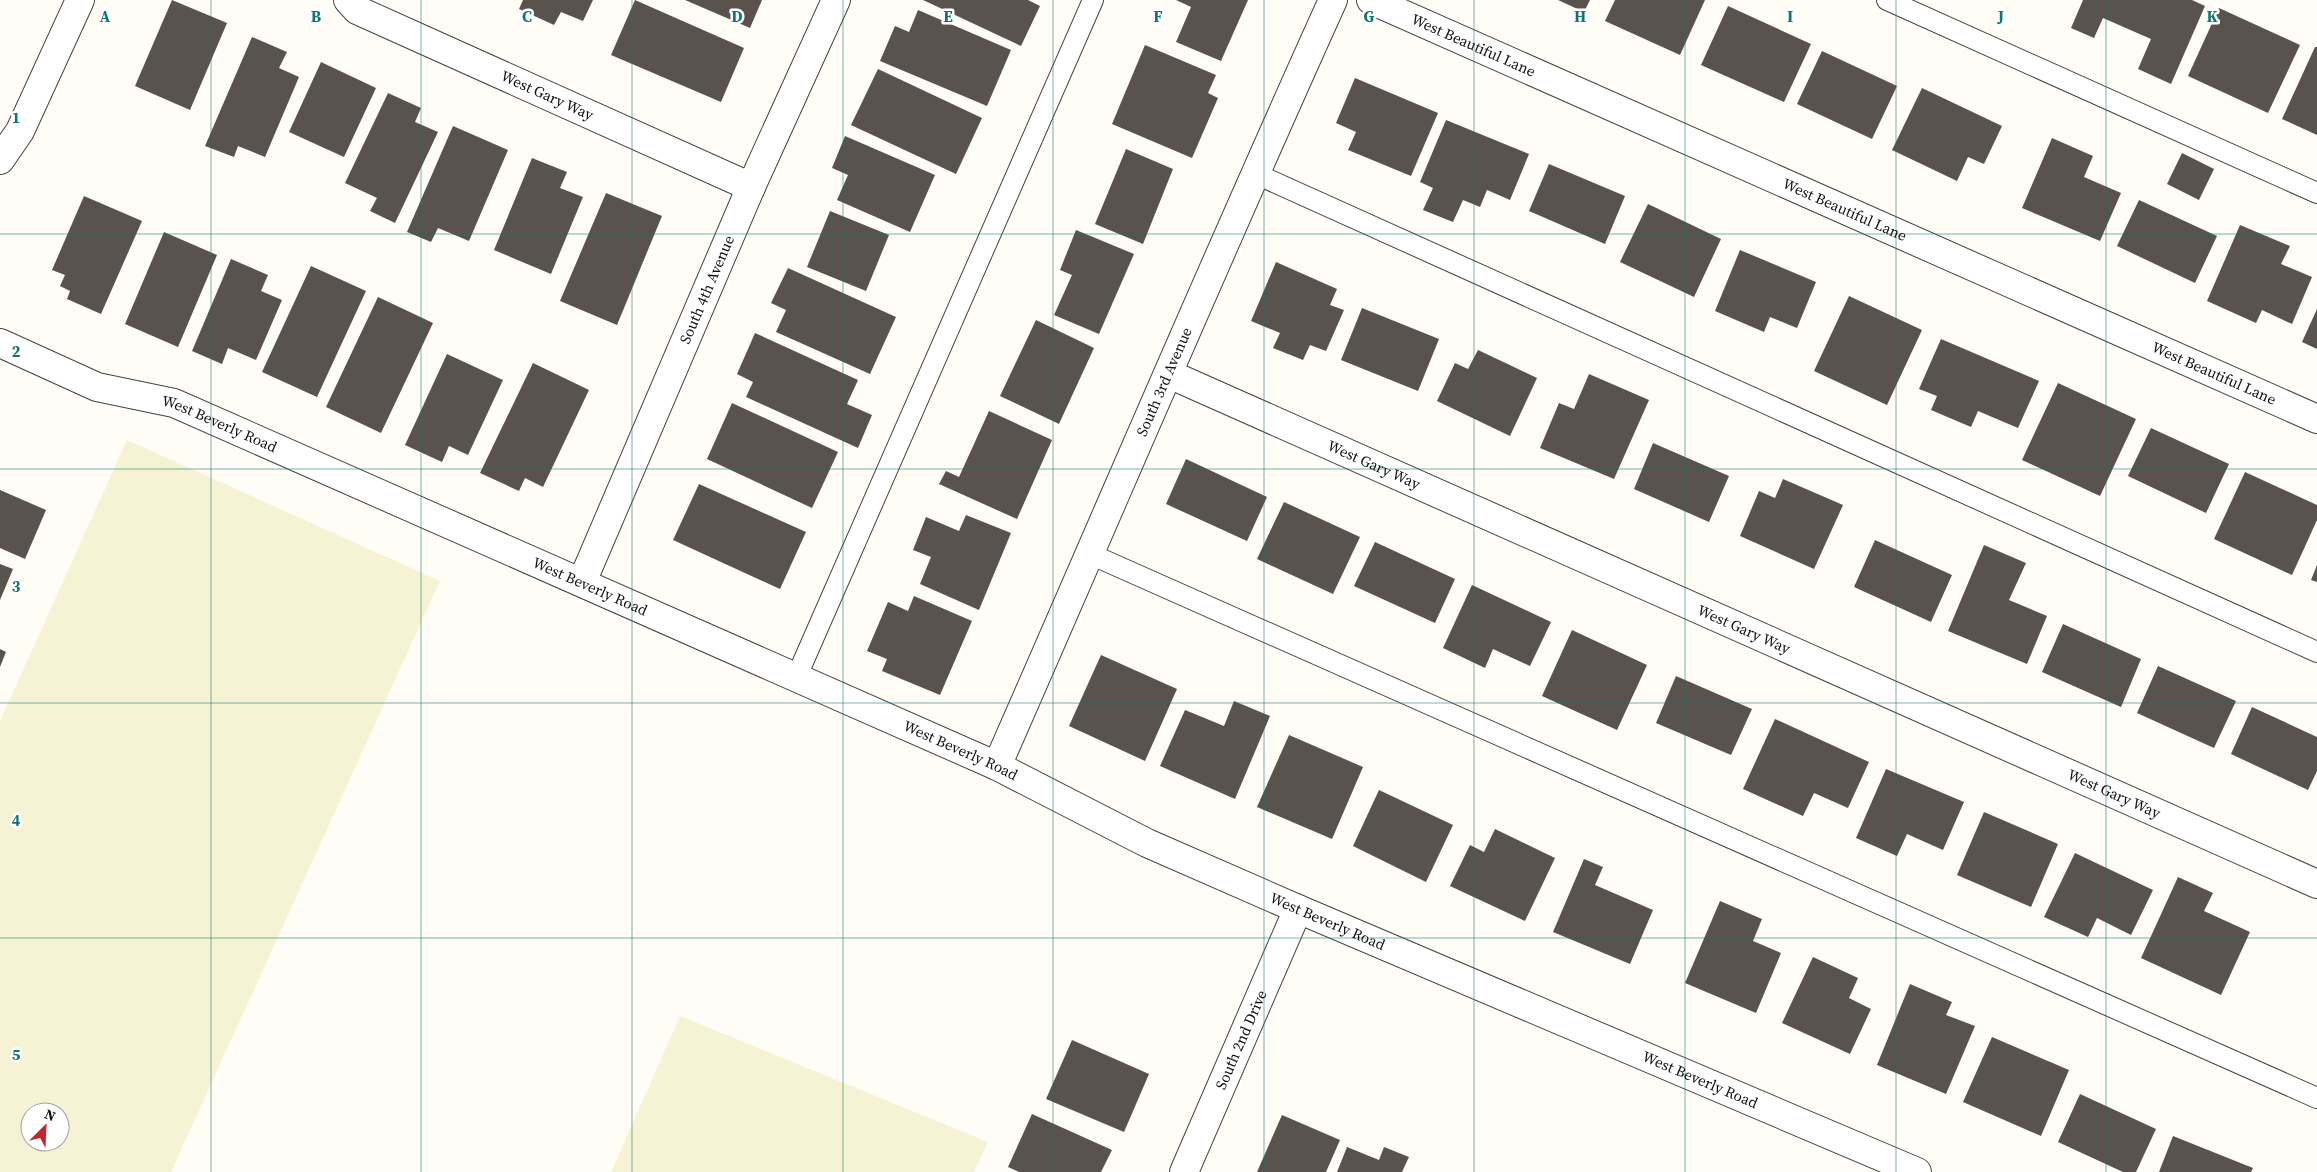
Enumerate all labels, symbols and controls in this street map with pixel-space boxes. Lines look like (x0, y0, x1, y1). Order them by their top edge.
text: A (100, 5, 111, 27)
text: B (311, 5, 322, 27)
text: C (522, 5, 532, 27)
text: D (731, 5, 743, 27)
text: E (943, 5, 953, 27)
text: F (1153, 5, 1163, 27)
text: G (1364, 5, 1375, 27)
text: H (1574, 5, 1586, 27)
text: I (1787, 5, 1793, 27)
text: J (1997, 5, 2004, 27)
text: K (2206, 5, 2218, 27)
street label: West Beautiful Lane (1408, 8, 1539, 82)
street label: West Gary Way (498, 65, 597, 125)
text: 1 (12, 106, 20, 128)
street label: West Beautiful Lane (1779, 173, 1911, 246)
street label: South 4th Avenue (674, 232, 739, 347)
street label: South 3rd Avenue (1131, 323, 1197, 439)
street label: West Beautiful Lane (2149, 336, 2280, 410)
text: 2 (12, 340, 21, 362)
street label: West Beverly Road (160, 390, 281, 457)
street label: West Gary Way (1324, 435, 1424, 494)
street label: West Beverly Road (530, 552, 652, 621)
text: 3 (12, 575, 21, 597)
street label: West Gary Way (1694, 599, 1794, 659)
street label: West Beverly Road (900, 715, 1022, 785)
street label: West Gary Way (2064, 764, 2164, 823)
text: 4 (12, 809, 21, 831)
street label: West Beverly Road (1267, 887, 1389, 955)
street label: South 2nd Drive (1210, 986, 1272, 1093)
text: 5 (12, 1043, 21, 1065)
street label: West Beverly Road (1639, 1046, 1762, 1113)
north arrow (20, 1102, 70, 1152)
text: N (42, 1104, 59, 1126)

